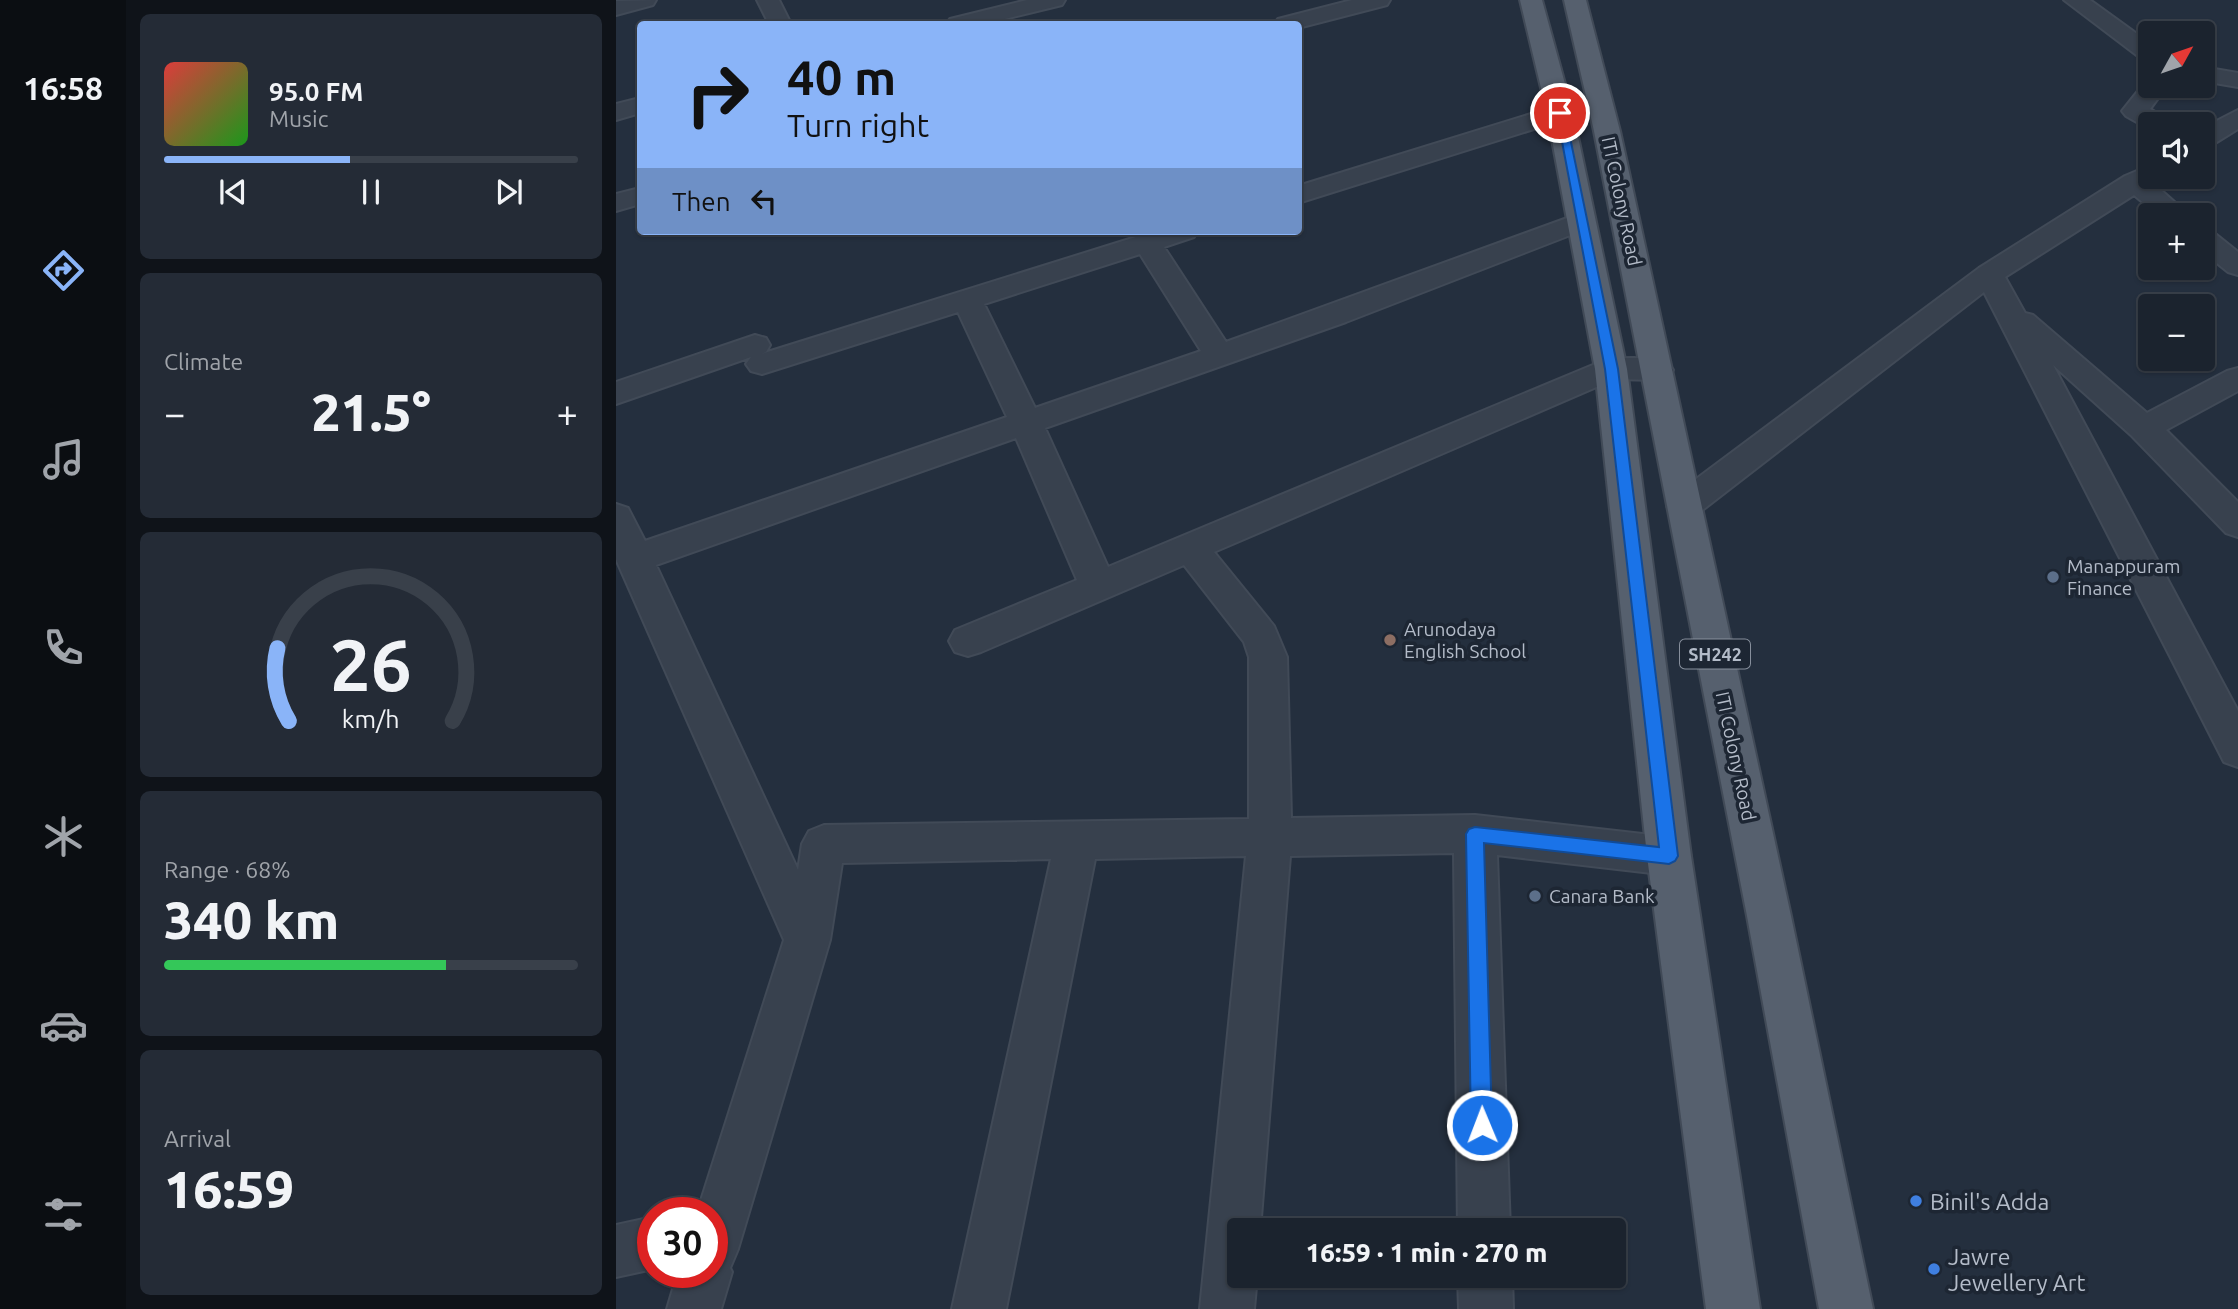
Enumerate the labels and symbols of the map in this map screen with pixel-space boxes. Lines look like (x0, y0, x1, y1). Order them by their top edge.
north arrow (2138, 21, 2216, 98)
pin (1530, 83, 1590, 143)
street label: ITI Colony Road (1598, 134, 1646, 268)
place label: Manappuram Finance (2067, 555, 2180, 599)
marker: Manappuram Finance (2045, 569, 2061, 585)
place label: Arunodaya English School (1404, 618, 1526, 662)
marker: Arunodaya English School (1382, 632, 1398, 648)
road number: SH242 (1680, 640, 1750, 668)
street label: ITI Colony Road (1712, 689, 1760, 823)
place label: Canara Bank (1549, 885, 1655, 907)
marker: Canara Bank (1527, 888, 1543, 904)
position arrow (1445, 1088, 1519, 1162)
place label: Binil's Adda (1930, 1189, 2049, 1214)
marker: Binil's Adda (1908, 1193, 1924, 1209)
speed limit sign: 30 (637, 1197, 728, 1288)
place label: Jawre Jewellery Art (1948, 1244, 2086, 1295)
marker: Jawre Jewellery Art (1926, 1261, 1942, 1277)

